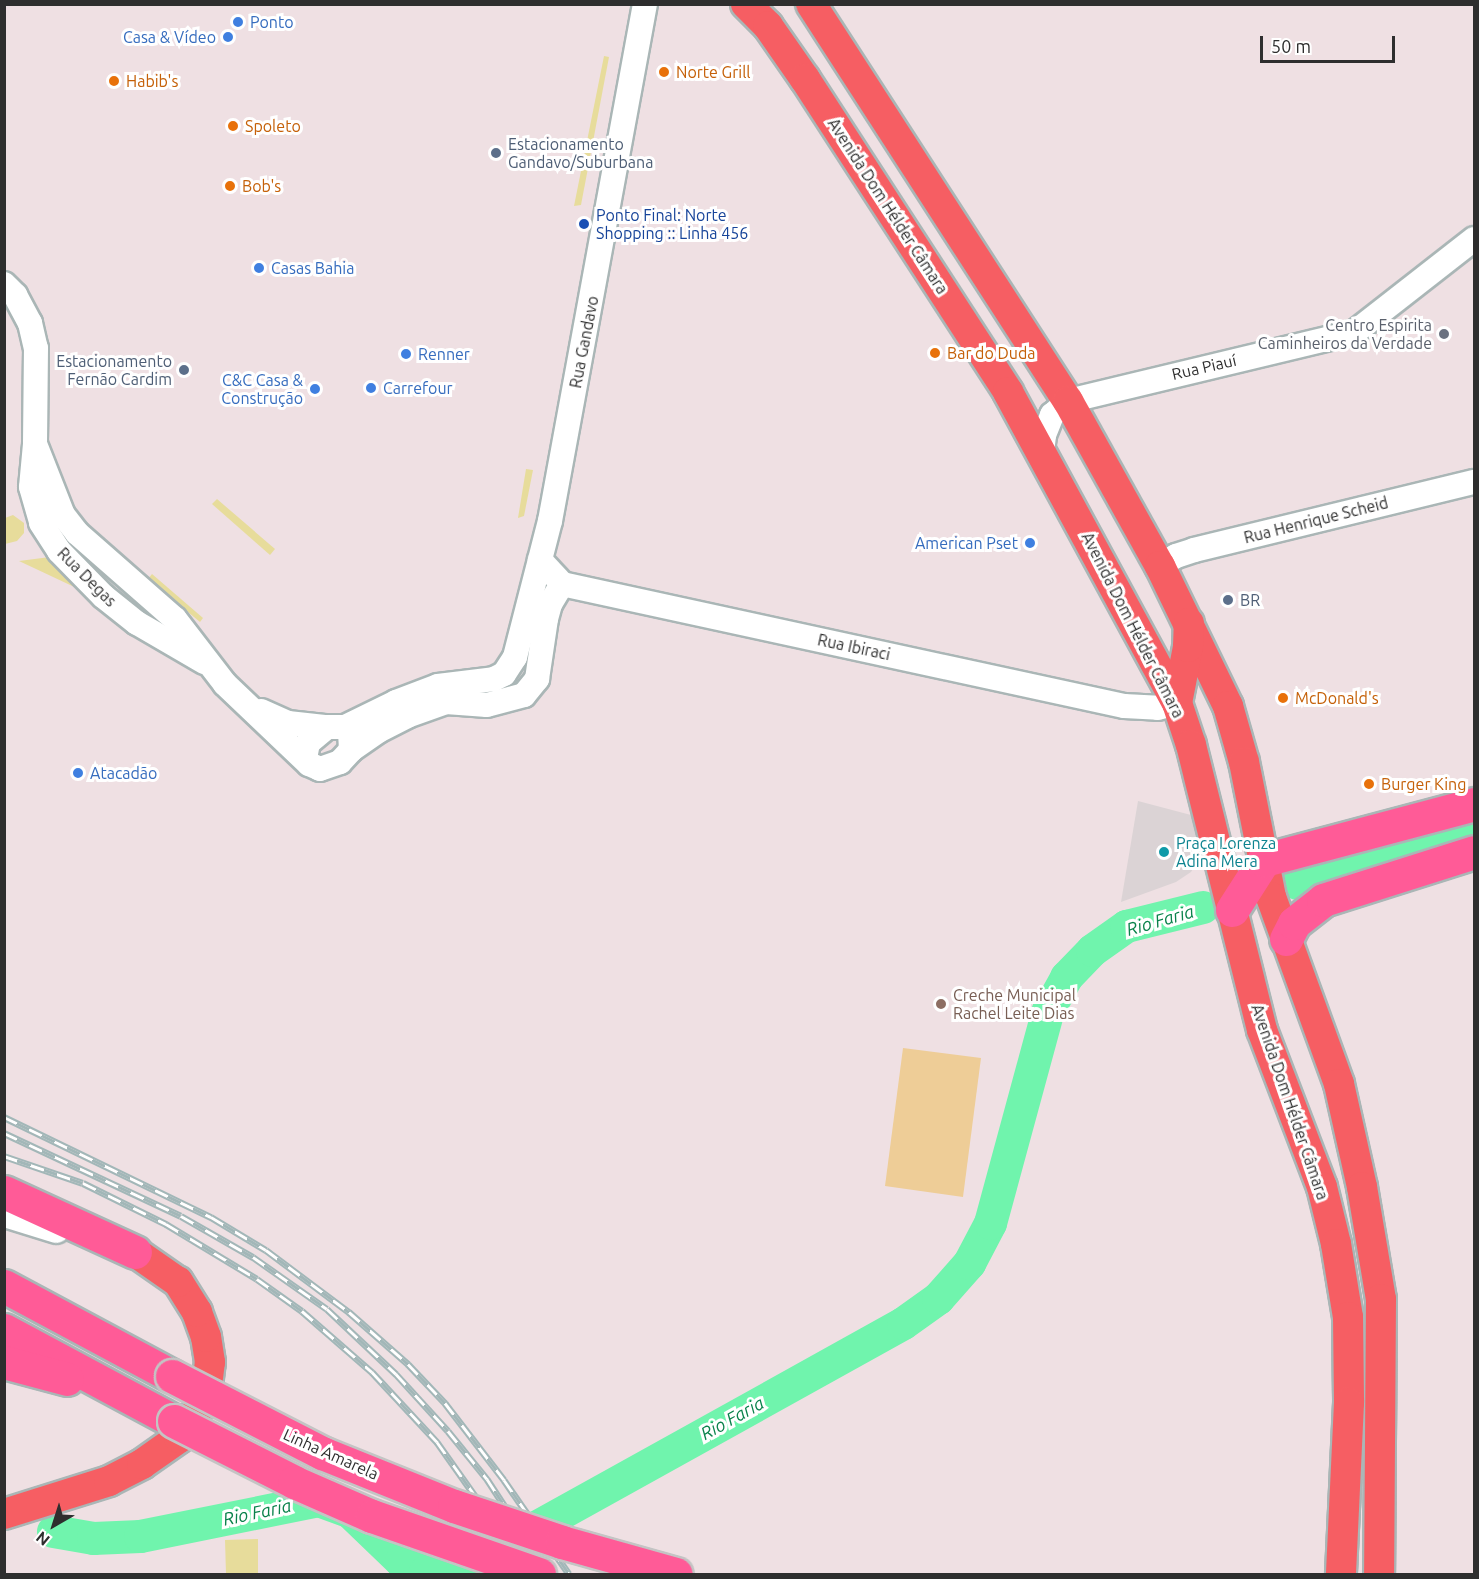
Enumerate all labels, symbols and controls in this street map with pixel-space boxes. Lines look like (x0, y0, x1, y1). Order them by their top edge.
place label: Ponto (250, 12, 294, 32)
marker: Ponto (231, 15, 245, 29)
scale bar (1263, 24, 1398, 62)
place label: Casa & Vídeo (123, 27, 216, 47)
marker: Casa & Vídeo (221, 30, 235, 44)
text: 50 m (1271, 36, 1311, 56)
place label: Norte Grill (676, 62, 751, 82)
marker: Norte Grill (657, 65, 671, 79)
place label: Habib's (126, 71, 178, 91)
marker: Habib's (107, 74, 121, 88)
street label: Avenida Dom Hélder Câmara (824, 115, 952, 297)
place label: Spoleto (245, 116, 301, 136)
marker: Spoleto (226, 119, 240, 133)
place label: Estacionamento Gandavo/Suburbana (508, 134, 653, 172)
marker: Estacionamento Gandavo/Suburbana (489, 146, 503, 160)
place label: Bob's (242, 176, 281, 196)
marker: Bob's (223, 179, 237, 193)
place label: Ponto Final: Norte Shopping :: Linha 456 (596, 205, 748, 243)
marker: Ponto Final: Norte Shopping :: Linha 456 (577, 217, 591, 231)
place label: Casas Bahia (271, 258, 354, 278)
marker: Casas Bahia (252, 261, 266, 275)
street label: Rua Gandavo (566, 294, 602, 390)
place label: Centro Espirita Caminheiros da Verdade (1258, 315, 1432, 353)
marker: Centro Espirita Caminheiros da Verdade (1437, 327, 1451, 341)
place label: Bar do Duda (947, 343, 1036, 363)
place label: Renner (418, 344, 470, 364)
marker: Bar do Duda (928, 346, 942, 360)
marker: Renner (399, 347, 413, 361)
street label: Rua Piauí (1170, 350, 1238, 384)
place label: Estacionamento Fernão Cardim (56, 351, 172, 389)
marker: Estacionamento Fernão Cardim (177, 363, 191, 377)
place label: C&C Casa & Construção (221, 370, 303, 408)
place label: Carrefour (383, 378, 453, 398)
marker: Carrefour (364, 381, 378, 395)
marker: C&C Casa & Construção (308, 382, 322, 396)
street label: Rua Henrique Scheid (1242, 493, 1390, 547)
street label: Avenida Dom Hélder Câmara (1078, 529, 1188, 721)
place label: American Pset (915, 533, 1018, 553)
marker: American Pset (1023, 536, 1037, 550)
street label: Rua Degas (54, 544, 120, 610)
place label: BR (1240, 590, 1260, 610)
marker: BR (1221, 593, 1235, 607)
street label: Rua Ibiraci (816, 630, 892, 664)
place label: McDonald's (1295, 688, 1379, 708)
marker: McDonald's (1276, 691, 1290, 705)
place label: Atacadão (90, 763, 157, 783)
marker: Atacadão (71, 766, 85, 780)
place label: Burger King (1381, 774, 1466, 794)
marker: Burger King (1362, 777, 1376, 791)
place label: Praça Lorenza Adina Mera (1176, 833, 1276, 871)
marker: Praça Lorenza Adina Mera (1157, 845, 1171, 859)
water label: Rio Faria (1124, 900, 1196, 940)
place label: Creche Municipal Rachel Leite Dias (953, 985, 1076, 1023)
marker: Creche Municipal Rachel Leite Dias (934, 997, 948, 1011)
street label: Avenida Dom Hélder Câmara (1247, 1002, 1333, 1202)
water label: Rio Faria (696, 1392, 768, 1444)
street label: Linha Amarela (281, 1424, 381, 1484)
water label: Rio Faria (221, 1494, 293, 1530)
north arrow (24, 1495, 84, 1555)
text: N (32, 1528, 53, 1550)

